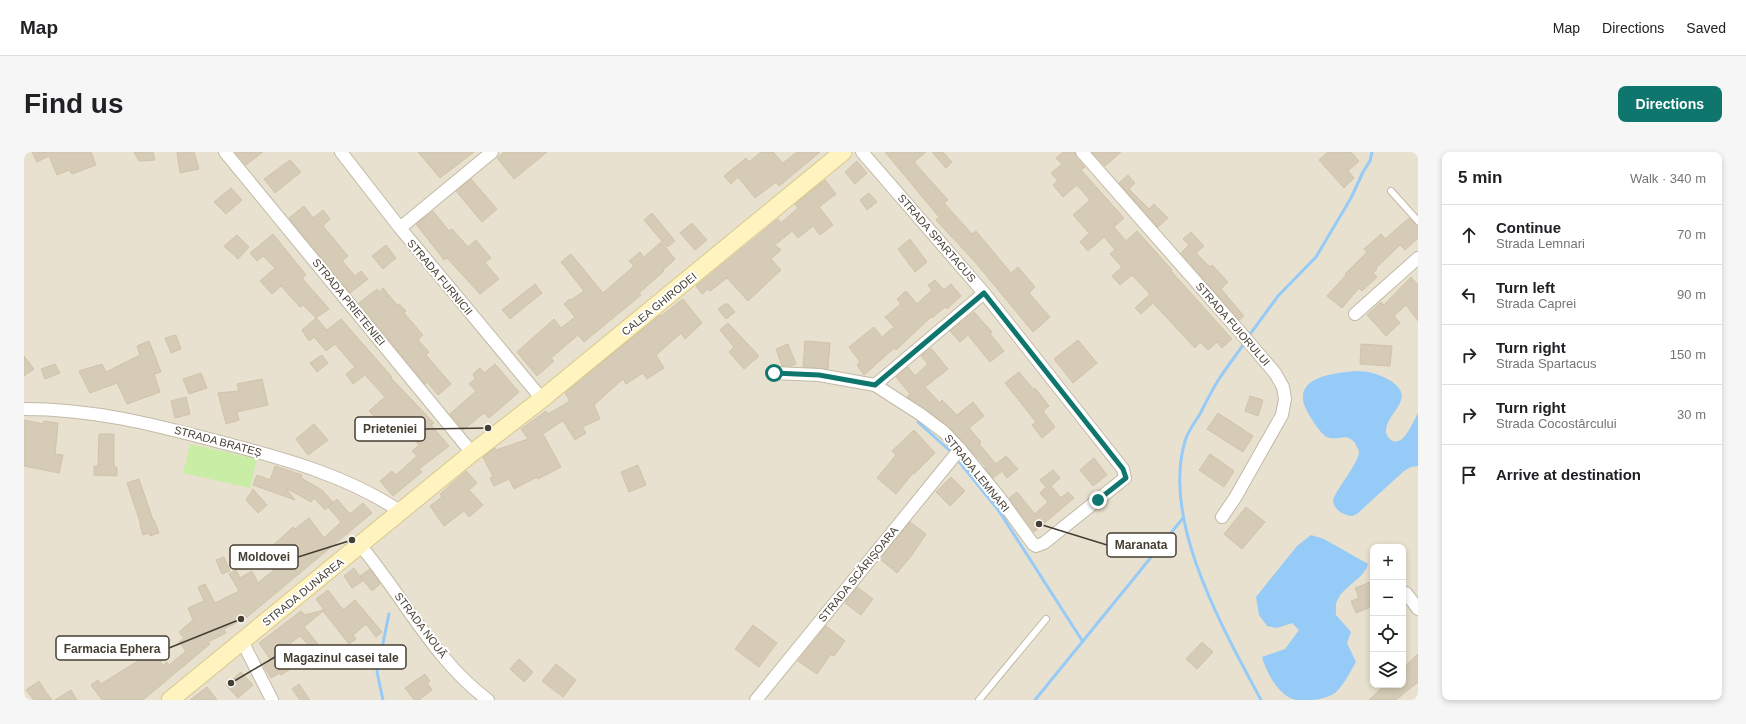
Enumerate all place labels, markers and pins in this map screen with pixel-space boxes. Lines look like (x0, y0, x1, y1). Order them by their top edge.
callout: Prieteniei (355, 417, 425, 441)
callout: Maranata (1107, 533, 1176, 557)
callout: Moldovei (230, 545, 298, 569)
callout: Farmacia Ephera (56, 636, 169, 660)
callout: Magazinul casei tale (275, 645, 406, 669)

